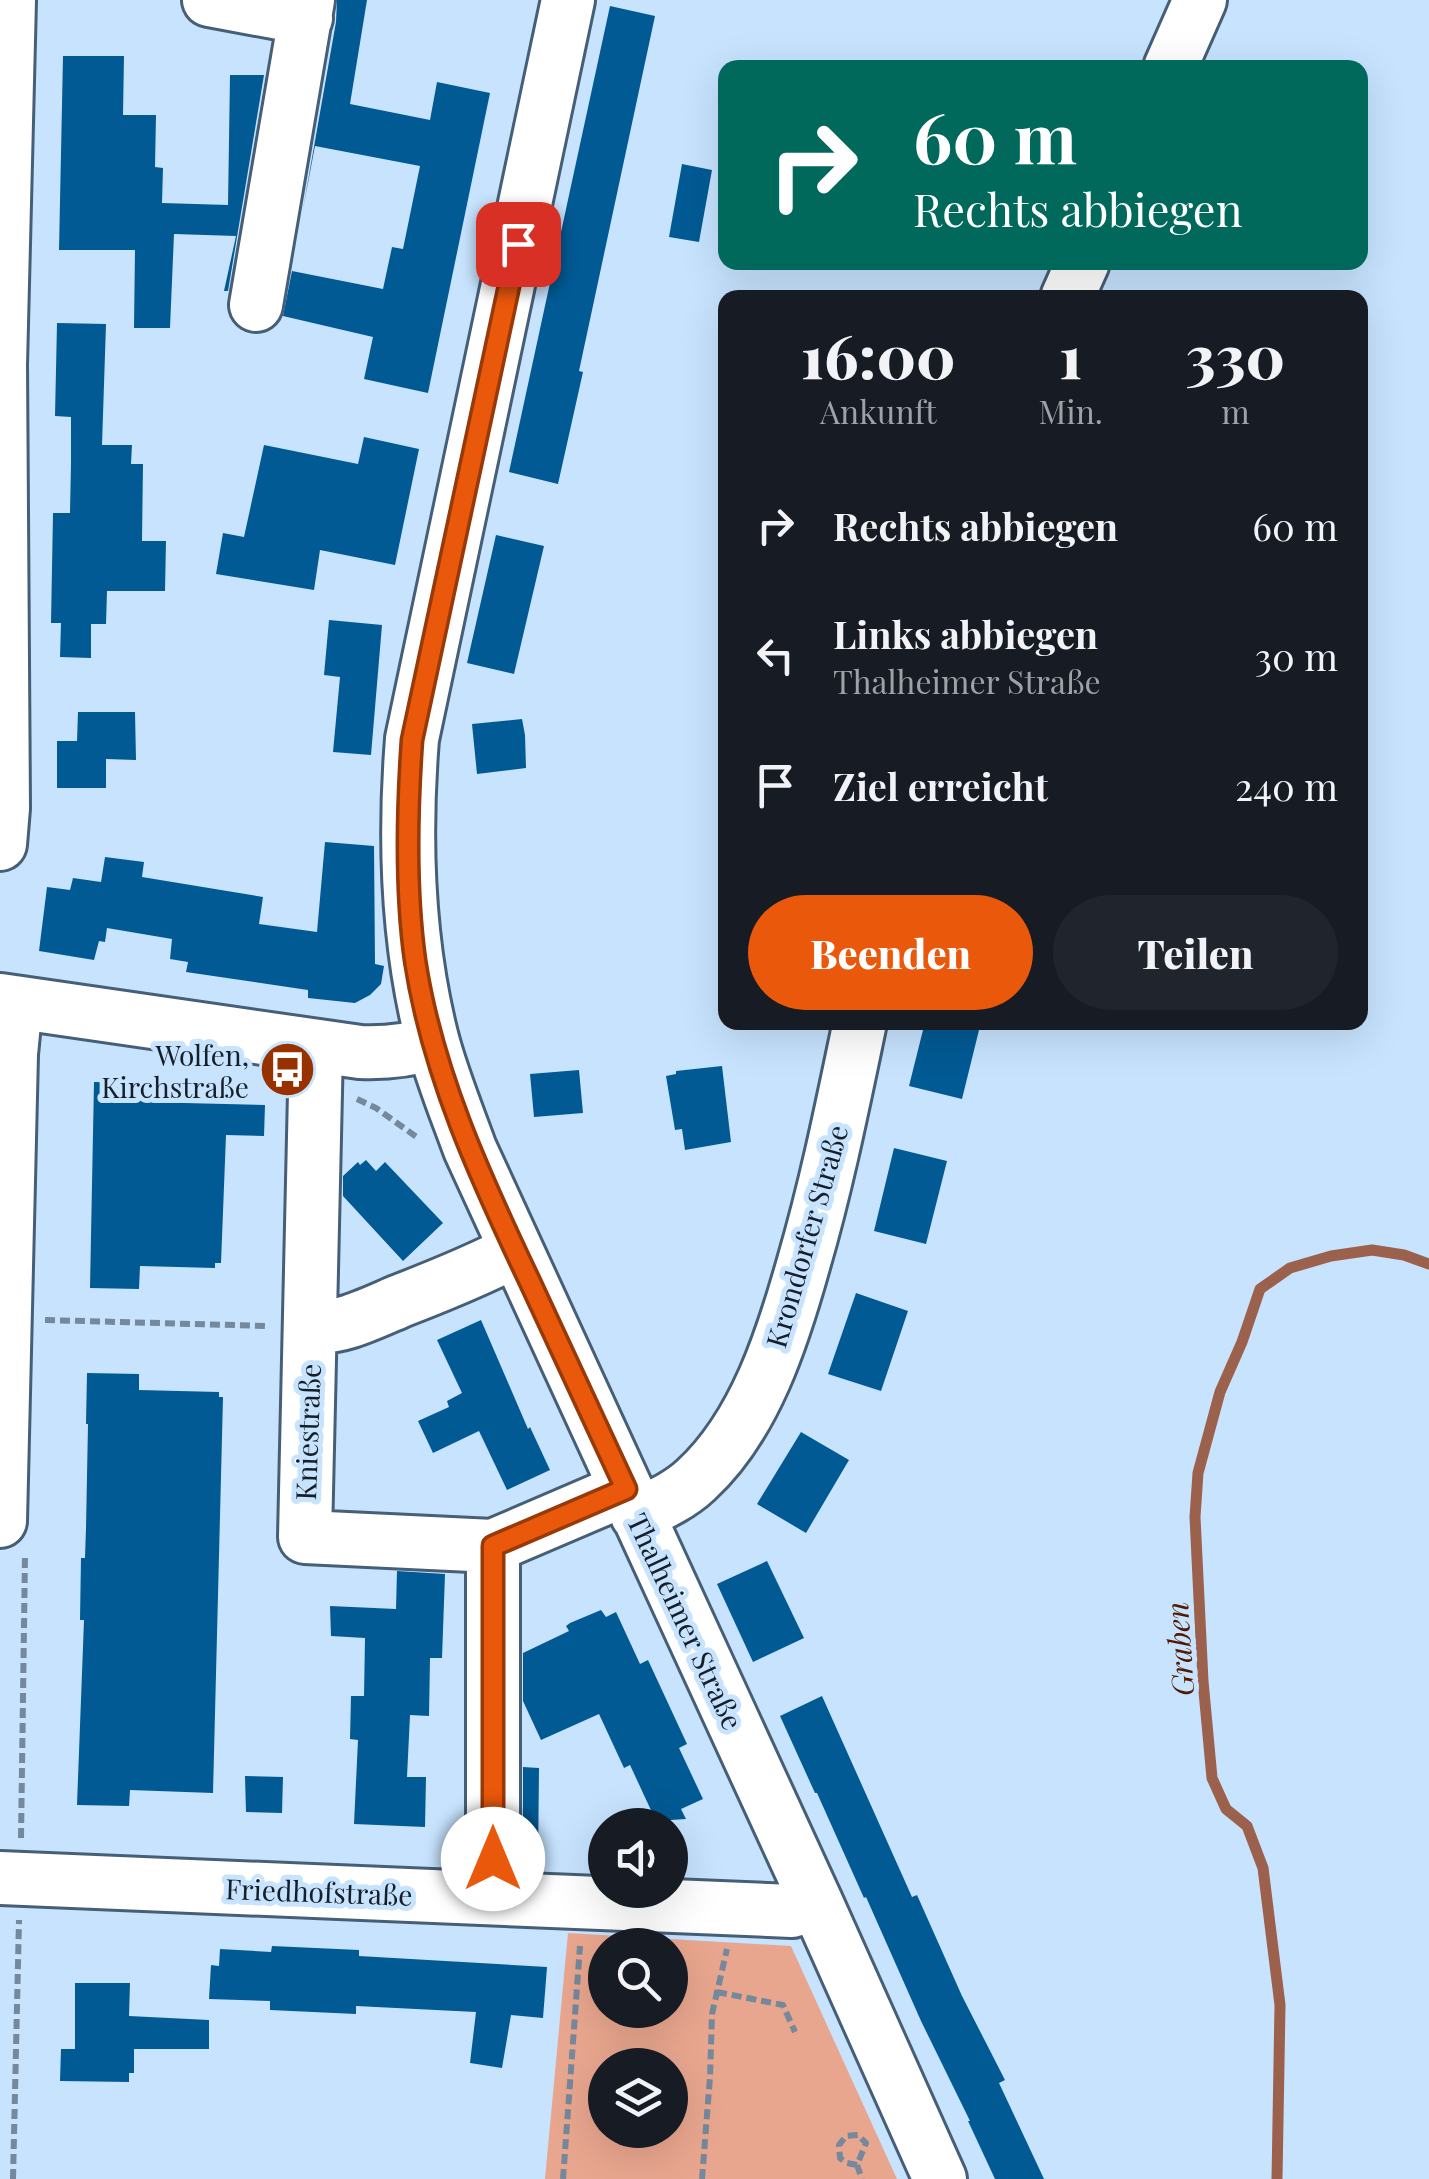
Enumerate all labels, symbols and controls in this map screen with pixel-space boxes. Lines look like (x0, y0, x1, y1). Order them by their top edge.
text: 60 m (913, 88, 1077, 182)
icon: right (748, 100, 878, 230)
text: Rechts abbiegen (913, 178, 1243, 238)
pin (476, 202, 561, 287)
icon: arrive (491, 217, 546, 272)
text: 16:00 (801, 314, 956, 394)
text: 1 (1059, 314, 1082, 394)
text: 330 (1186, 314, 1285, 394)
text: Ankunft (820, 389, 936, 432)
text: Min. (1038, 389, 1103, 432)
text: m (1221, 389, 1250, 432)
icon: right (748, 498, 803, 553)
text: Rechts abbiegen (833, 500, 1118, 551)
text: 60 m (1252, 500, 1338, 551)
text: Links abbiegen (833, 608, 1098, 659)
icon: left (748, 628, 803, 683)
text: 30 m (1255, 630, 1338, 681)
text: Thalheimer Straße (833, 659, 1101, 702)
icon: arrive (748, 758, 803, 813)
text: Ziel erreicht (833, 760, 1048, 811)
text: 240 m (1235, 760, 1338, 811)
button: Beenden (748, 895, 1033, 1010)
button: Teilen (1053, 895, 1338, 1010)
place label: Wolfen, Kirchstraße (101, 1036, 249, 1105)
bus stop icon: Wolfen, Kirchstraße (258, 1040, 318, 1100)
street label: Krondorfer Straße (757, 1120, 855, 1352)
street label: Kniestraße (286, 1363, 328, 1501)
street label: Thalheimer Straße (620, 1507, 752, 1735)
water label: Graben (1156, 1601, 1202, 1697)
position arrow (441, 1807, 545, 1911)
map controls (588, 1808, 688, 2148)
button: sound (588, 1808, 688, 1908)
street label: Friedhofstraße (225, 1869, 413, 1913)
button: search (588, 1928, 688, 2028)
button: layers (588, 2048, 688, 2148)

